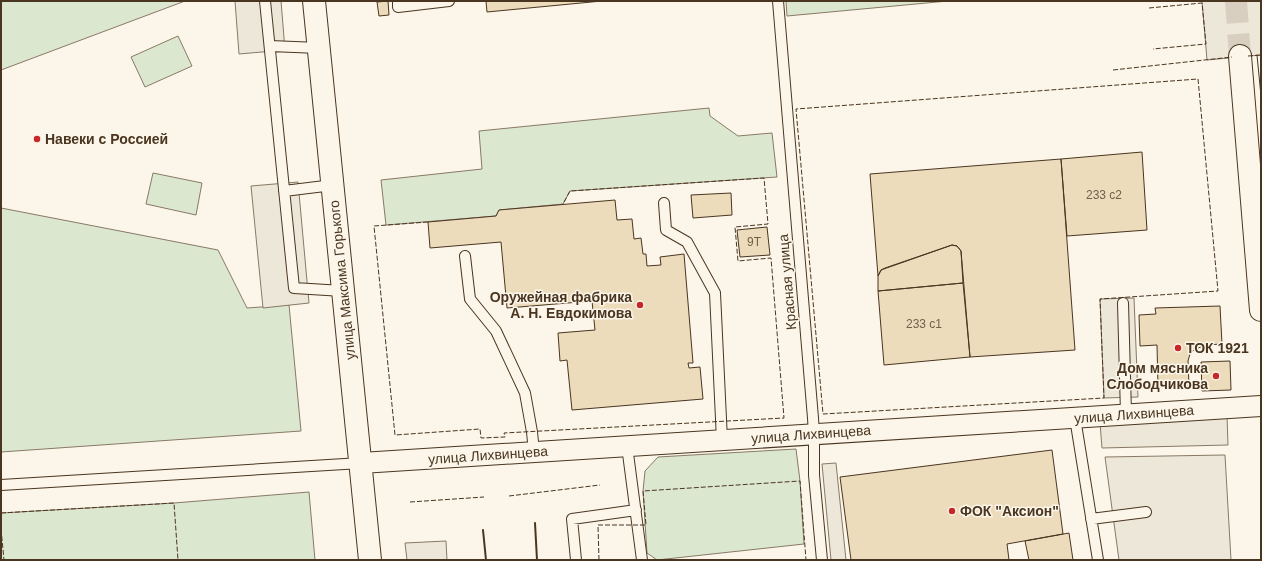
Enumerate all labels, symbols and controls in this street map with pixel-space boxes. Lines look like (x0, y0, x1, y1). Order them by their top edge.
place label: Навеки с Россией (45, 131, 168, 147)
marker: Навеки с Россией (32, 134, 42, 144)
house number: 233 с2 (1086, 188, 1122, 202)
street label: улица Максима Горького (326, 199, 358, 361)
street label: Красная улица (775, 233, 799, 331)
house number: 9Т (747, 235, 762, 249)
place label: Оружейная фабрика А. Н. Евдокимова (490, 289, 632, 321)
marker: Оружейная фабрика А. Н. Евдокимова (635, 300, 645, 310)
house number: 233 с1 (906, 317, 942, 331)
place label: ТОК 1921 (1186, 340, 1249, 356)
marker: ТОК 1921 (1173, 343, 1183, 353)
place label: Дом мясника Слободчикова (1106, 360, 1208, 392)
marker: Дом мясника Слободчикова (1211, 371, 1221, 381)
street label: улица Лихвинцева (1074, 402, 1195, 426)
street label: улица Лихвинцева (751, 422, 872, 446)
street label: улица Лихвинцева (428, 443, 549, 467)
place label: ФОК "Аксион" (960, 503, 1059, 519)
marker: ФОК "Аксион" (947, 506, 957, 516)

